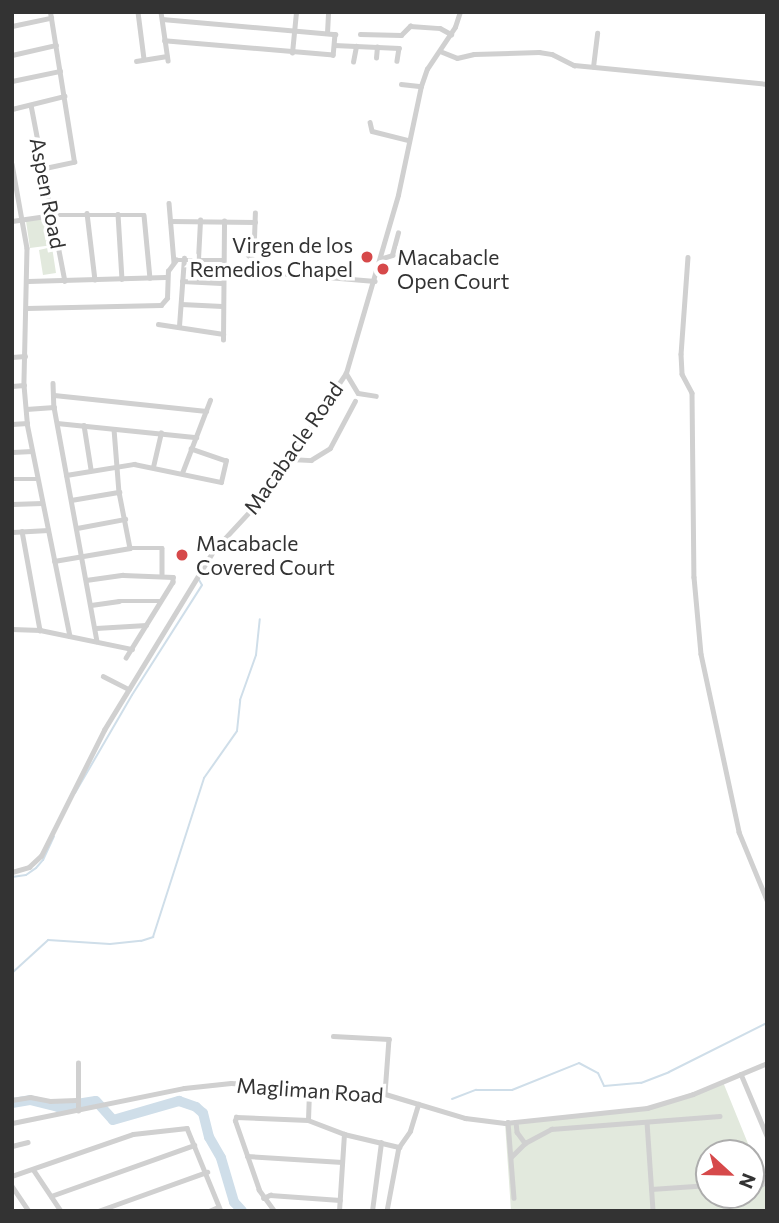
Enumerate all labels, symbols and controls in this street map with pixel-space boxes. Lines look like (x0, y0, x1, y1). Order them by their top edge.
street label: Aspen Road (25, 135, 71, 251)
place label: Virgen de los Remedios Chapel (189, 232, 353, 282)
place label: Macabacle Open Court (397, 244, 509, 294)
marker: Virgen de los Remedios Chapel (359, 249, 375, 265)
marker: Macabacle Open Court (375, 261, 391, 277)
street label: Macabacle Road (238, 377, 348, 519)
place label: Macabacle Covered Court (196, 530, 335, 580)
marker: Macabacle Covered Court (174, 547, 190, 563)
street label: Magliman Road (236, 1072, 384, 1108)
north arrow (695, 1139, 765, 1209)
text: N (735, 1170, 761, 1192)

